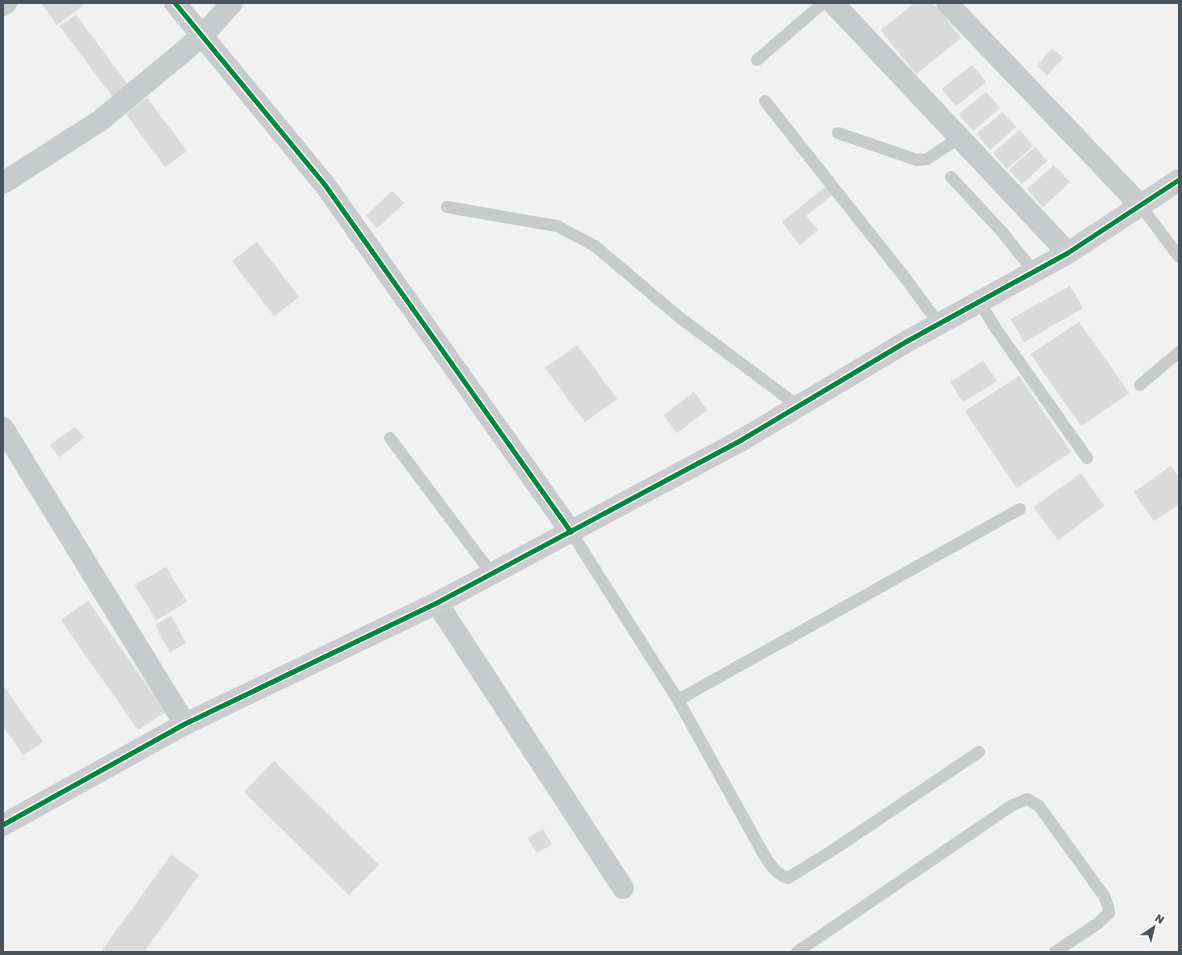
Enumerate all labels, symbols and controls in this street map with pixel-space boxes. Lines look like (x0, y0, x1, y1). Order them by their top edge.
north arrow (1134, 907, 1174, 947)
text: N (1153, 911, 1167, 926)

